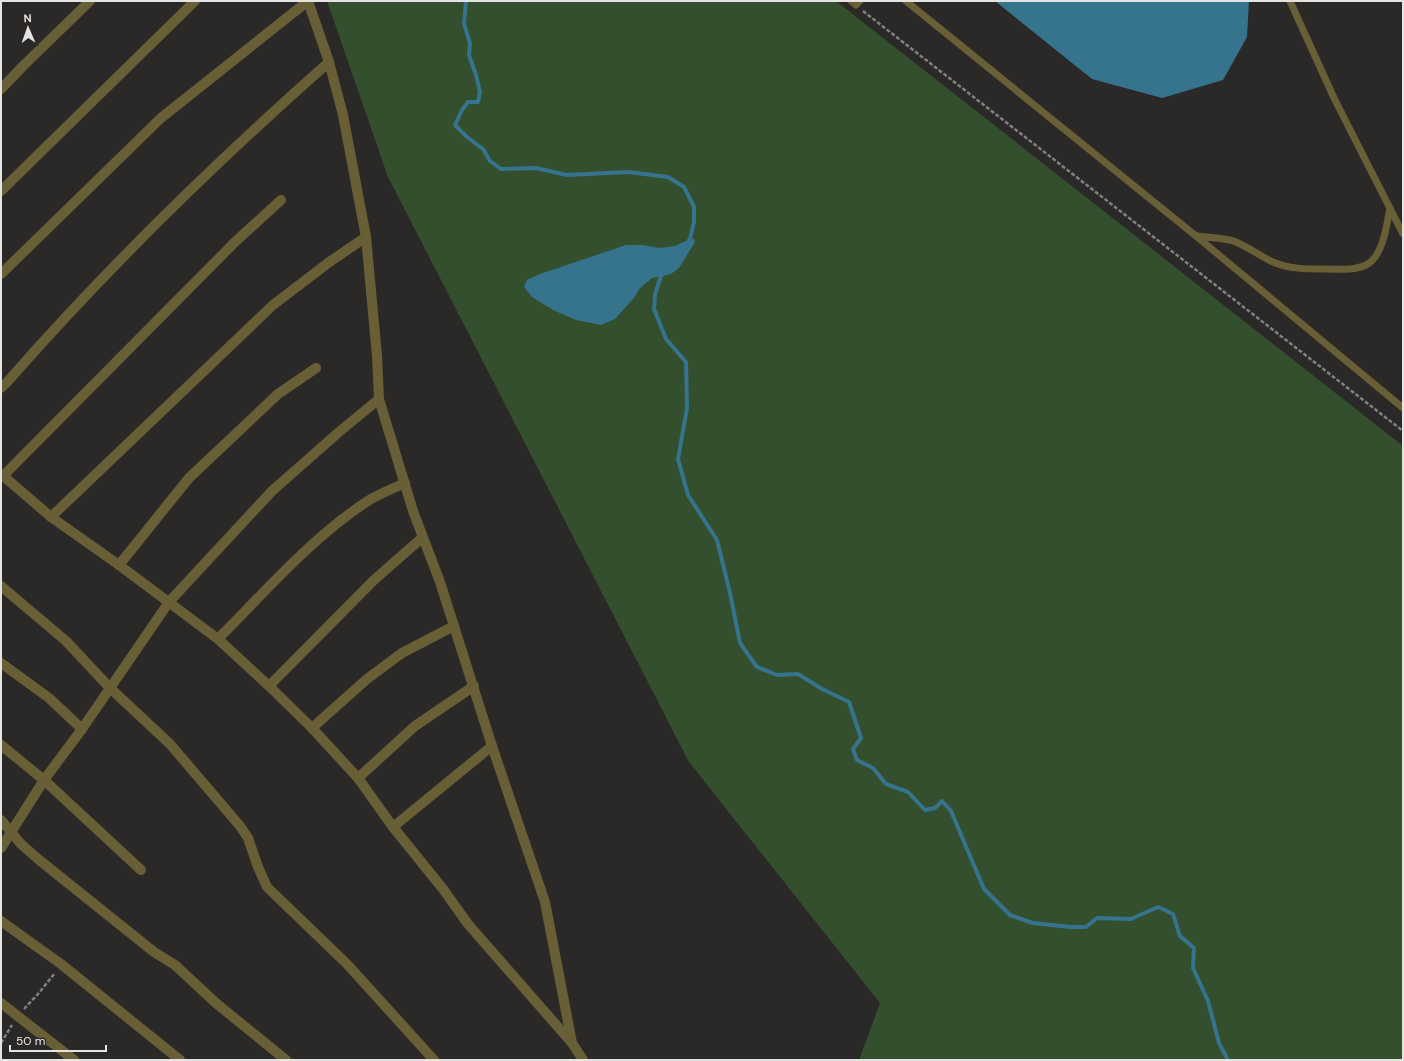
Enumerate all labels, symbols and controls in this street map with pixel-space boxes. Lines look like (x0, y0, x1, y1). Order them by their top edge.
north arrow (8, 8, 48, 48)
text: N (23, 11, 32, 25)
scale bar (10, 1027, 106, 1053)
text: 50 m (16, 1033, 45, 1049)

